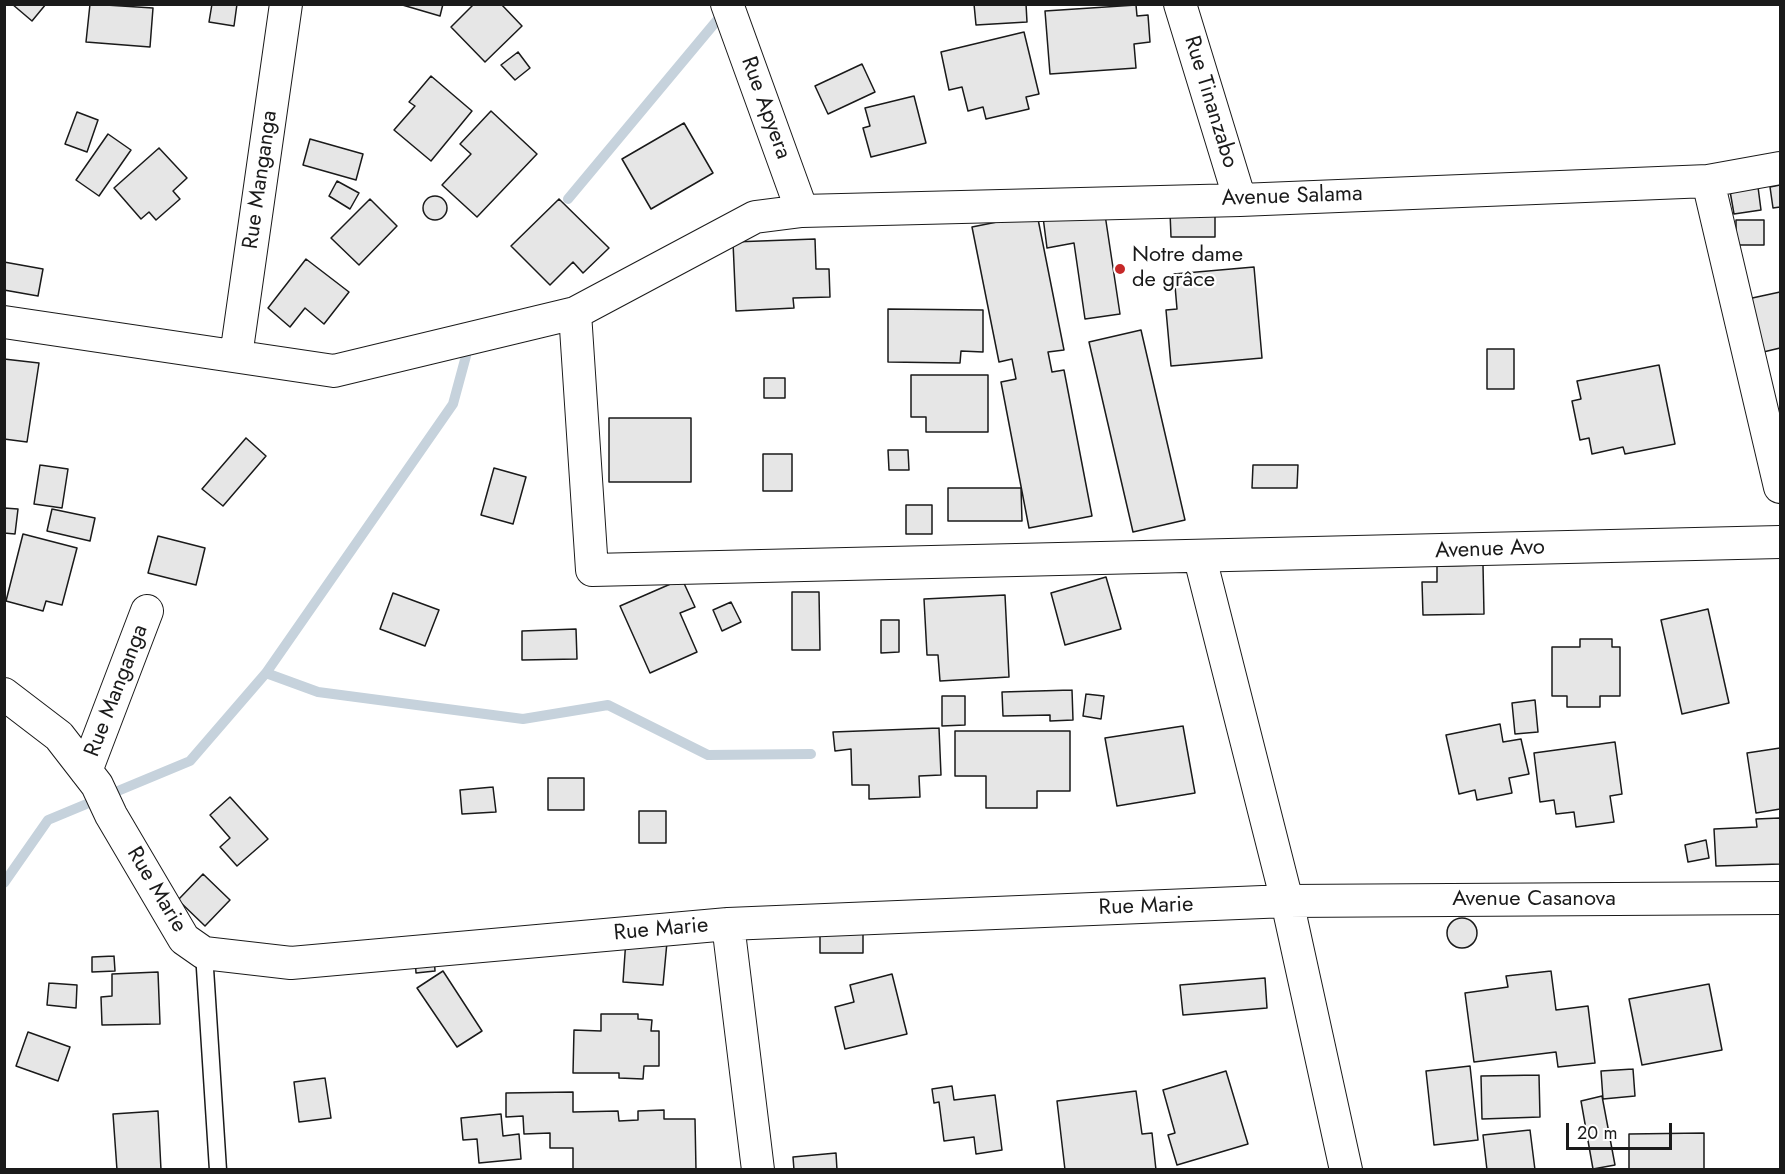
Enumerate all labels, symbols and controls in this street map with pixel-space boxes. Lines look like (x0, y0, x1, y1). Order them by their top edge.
street label: Rue Tinanzabo (1177, 33, 1243, 171)
street label: Rue Apyera (734, 53, 796, 163)
street label: Rue Manganga (238, 109, 284, 251)
street label: Avenue Salama (1221, 181, 1363, 213)
place label: Notre dame de grâce (1132, 243, 1243, 294)
marker: Notre dame de grâce (1113, 262, 1127, 276)
street label: Avenue Avo (1435, 535, 1545, 565)
street label: Rue Manganga (80, 621, 154, 761)
street label: Rue Marie (120, 843, 192, 937)
street label: Avenue Casanova (1452, 887, 1616, 913)
street label: Rue Marie (1098, 892, 1194, 922)
street label: Rue Marie (613, 913, 709, 947)
scale bar (1569, 1111, 1676, 1149)
text: 20 m (1577, 1120, 1617, 1146)

